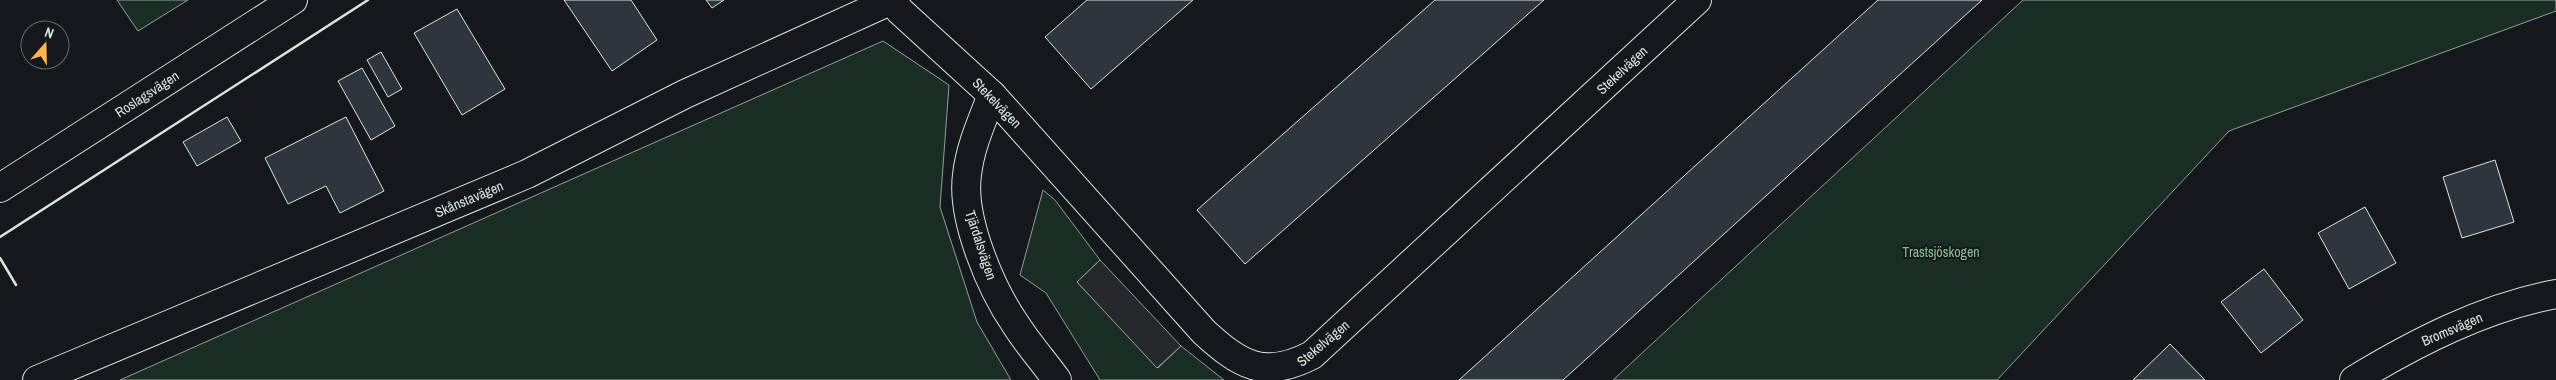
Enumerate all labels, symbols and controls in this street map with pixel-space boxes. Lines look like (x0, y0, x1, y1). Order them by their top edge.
north arrow (20, 20, 70, 70)
text: N (42, 23, 56, 43)
street label: Stekelvägen (1593, 42, 1651, 98)
street label: Roslagsvägen (112, 67, 182, 121)
street label: Stekelvägen (969, 74, 1025, 132)
street label: Skånstavägen (432, 176, 506, 222)
street label: Tjärdalsvägen (961, 208, 1001, 282)
park label: Trastsjöskogen (1902, 243, 1980, 261)
street label: Bromsvägen (2419, 308, 2485, 350)
street label: Stekelvägen (1293, 316, 1353, 370)

